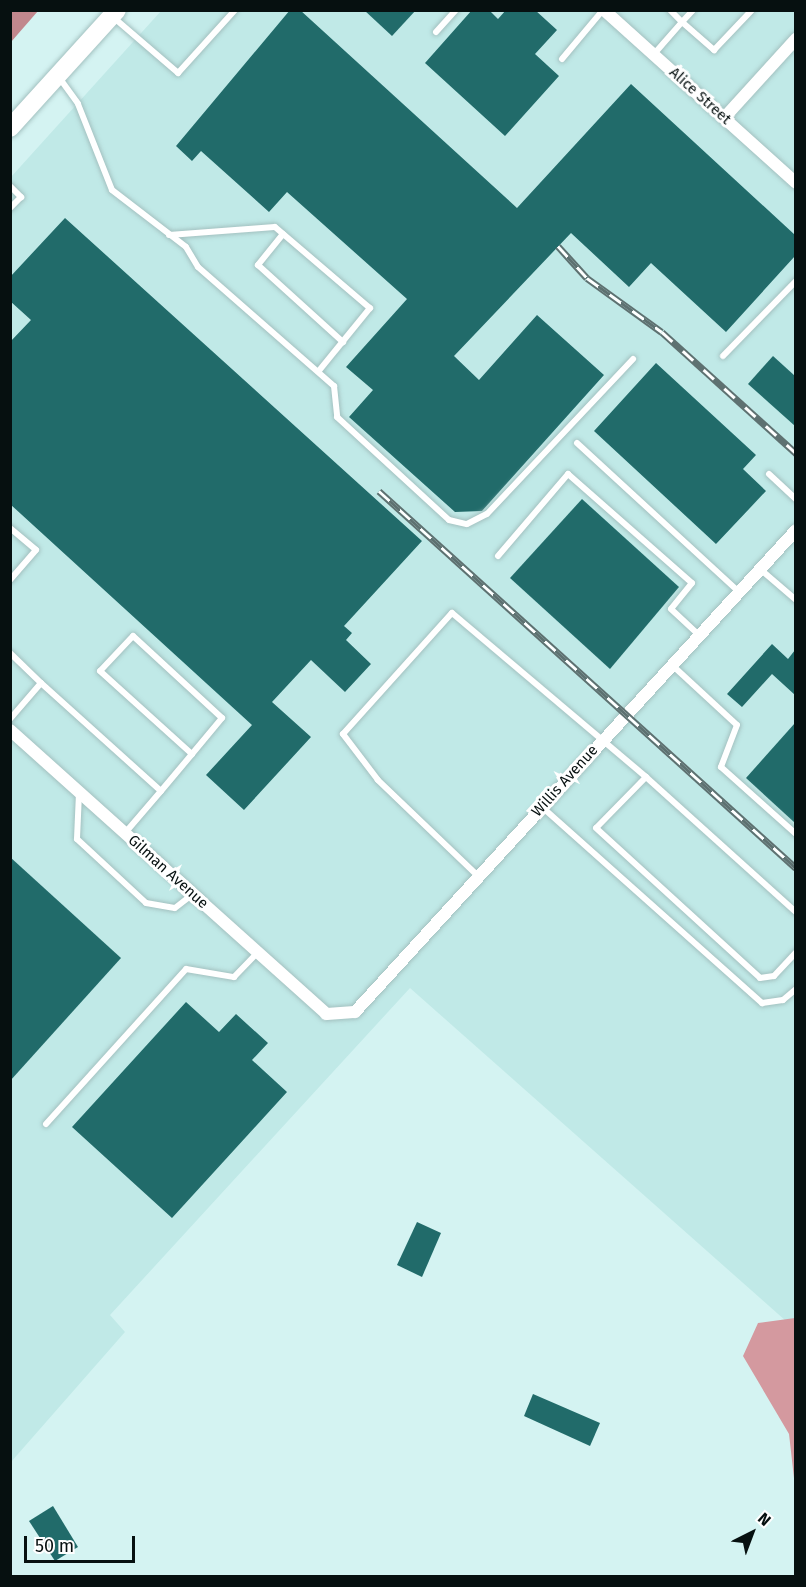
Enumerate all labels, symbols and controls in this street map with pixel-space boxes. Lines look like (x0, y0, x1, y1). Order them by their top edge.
street label: Alice Street (665, 64, 735, 128)
street label: Willis Avenue (528, 741, 602, 821)
street label: Gilman Avenue (124, 831, 212, 913)
north arrow (722, 1503, 782, 1563)
text: N (754, 1509, 775, 1530)
scale bar (27, 1524, 138, 1562)
text: 50 m (35, 1535, 74, 1557)

